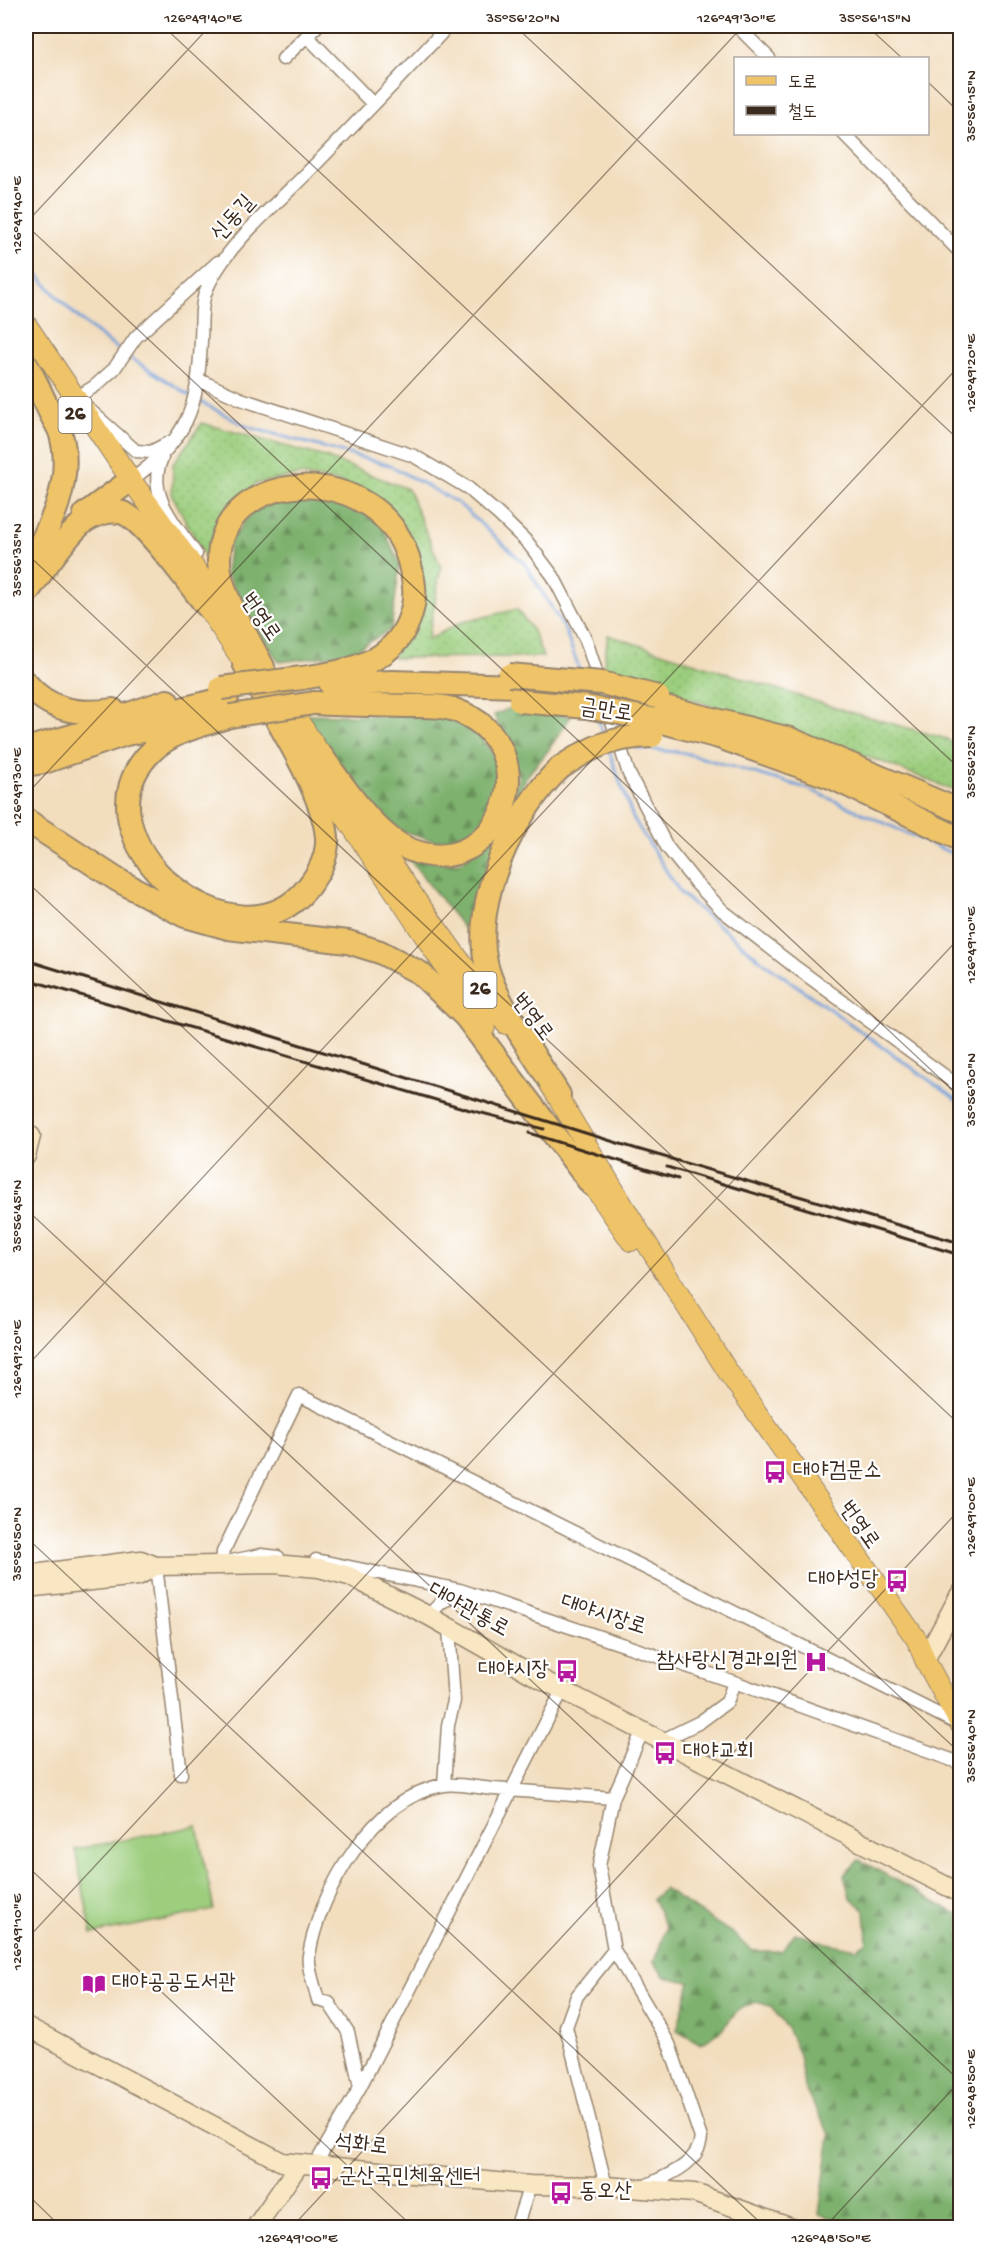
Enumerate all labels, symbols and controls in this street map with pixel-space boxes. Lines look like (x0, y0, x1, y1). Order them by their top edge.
text: 126°49'40"E (163, 10, 242, 28)
text: 35°56'20"N (485, 10, 560, 28)
text: 126°49'30"E (696, 10, 776, 28)
text: 35°56'15"N (838, 10, 911, 28)
legend (734, 57, 929, 135)
text: 35°56'15"N (963, 70, 981, 143)
text: 도로 (788, 73, 817, 94)
text: 철도 (788, 103, 817, 124)
text: 126°49'40"E (9, 176, 27, 255)
street label: 신동길 (207, 190, 262, 247)
text: 126°49'20"E (963, 334, 981, 413)
road number: 26 (58, 397, 92, 433)
text: 35°56'35"N (9, 523, 27, 598)
street label: 번영로 (233, 589, 285, 647)
street label: 금만로 (578, 695, 634, 729)
text: 35°56'25"N (963, 725, 981, 800)
text: 126°49'30"E (9, 747, 27, 827)
text: 126°49'10"E (963, 906, 981, 984)
road number: 26 (464, 972, 496, 1008)
street label: 번영로 (505, 989, 557, 1047)
text: 35°56'30"N (963, 1053, 981, 1128)
text: 35°56'45"N (9, 1179, 27, 1253)
text: 126°49'20"E (9, 1320, 27, 1399)
bus stop icon: 대야검문소 (762, 1459, 788, 1485)
place label: 대야검문소 (793, 1459, 882, 1485)
text: 126°49'00"E (963, 1477, 981, 1557)
street label: 번영로 (832, 1497, 884, 1555)
text: 35°56'50"N (9, 1507, 27, 1582)
place label: 대야성당 (808, 1568, 879, 1594)
bus stop icon: 대야성당 (884, 1568, 910, 1594)
street label: 대야관통로 (423, 1578, 513, 1644)
street label: 대야시장로 (557, 1590, 649, 1642)
place label: 참사랑신경과의원 (656, 1649, 798, 1675)
hospital icon: 참사랑신경과의원 (803, 1649, 829, 1675)
place label: 대야시장 (478, 1658, 549, 1684)
bus stop icon: 대야시장 (554, 1658, 580, 1684)
text: 35°56'40"N (963, 1709, 981, 1784)
bus stop icon: 대야교회 (652, 1740, 678, 1766)
place label: 대야교회 (683, 1740, 754, 1766)
text: 126°49'10"E (9, 1893, 27, 1971)
library icon: 대야공공도서관 (81, 1971, 107, 1997)
place label: 대야공공도서관 (112, 1971, 236, 1997)
text: 126°48'50"E (963, 2049, 981, 2129)
street label: 석화로 (333, 2130, 389, 2162)
bus stop icon: 군산국민체육센터 (308, 2165, 334, 2191)
place label: 군산국민체육센터 (339, 2165, 481, 2191)
bus stop icon: 동오산 (548, 2180, 574, 2206)
place label: 동오산 (579, 2180, 632, 2206)
text: 126°49'00"E (258, 2230, 338, 2248)
text: 126°48'50"E (791, 2230, 871, 2248)

